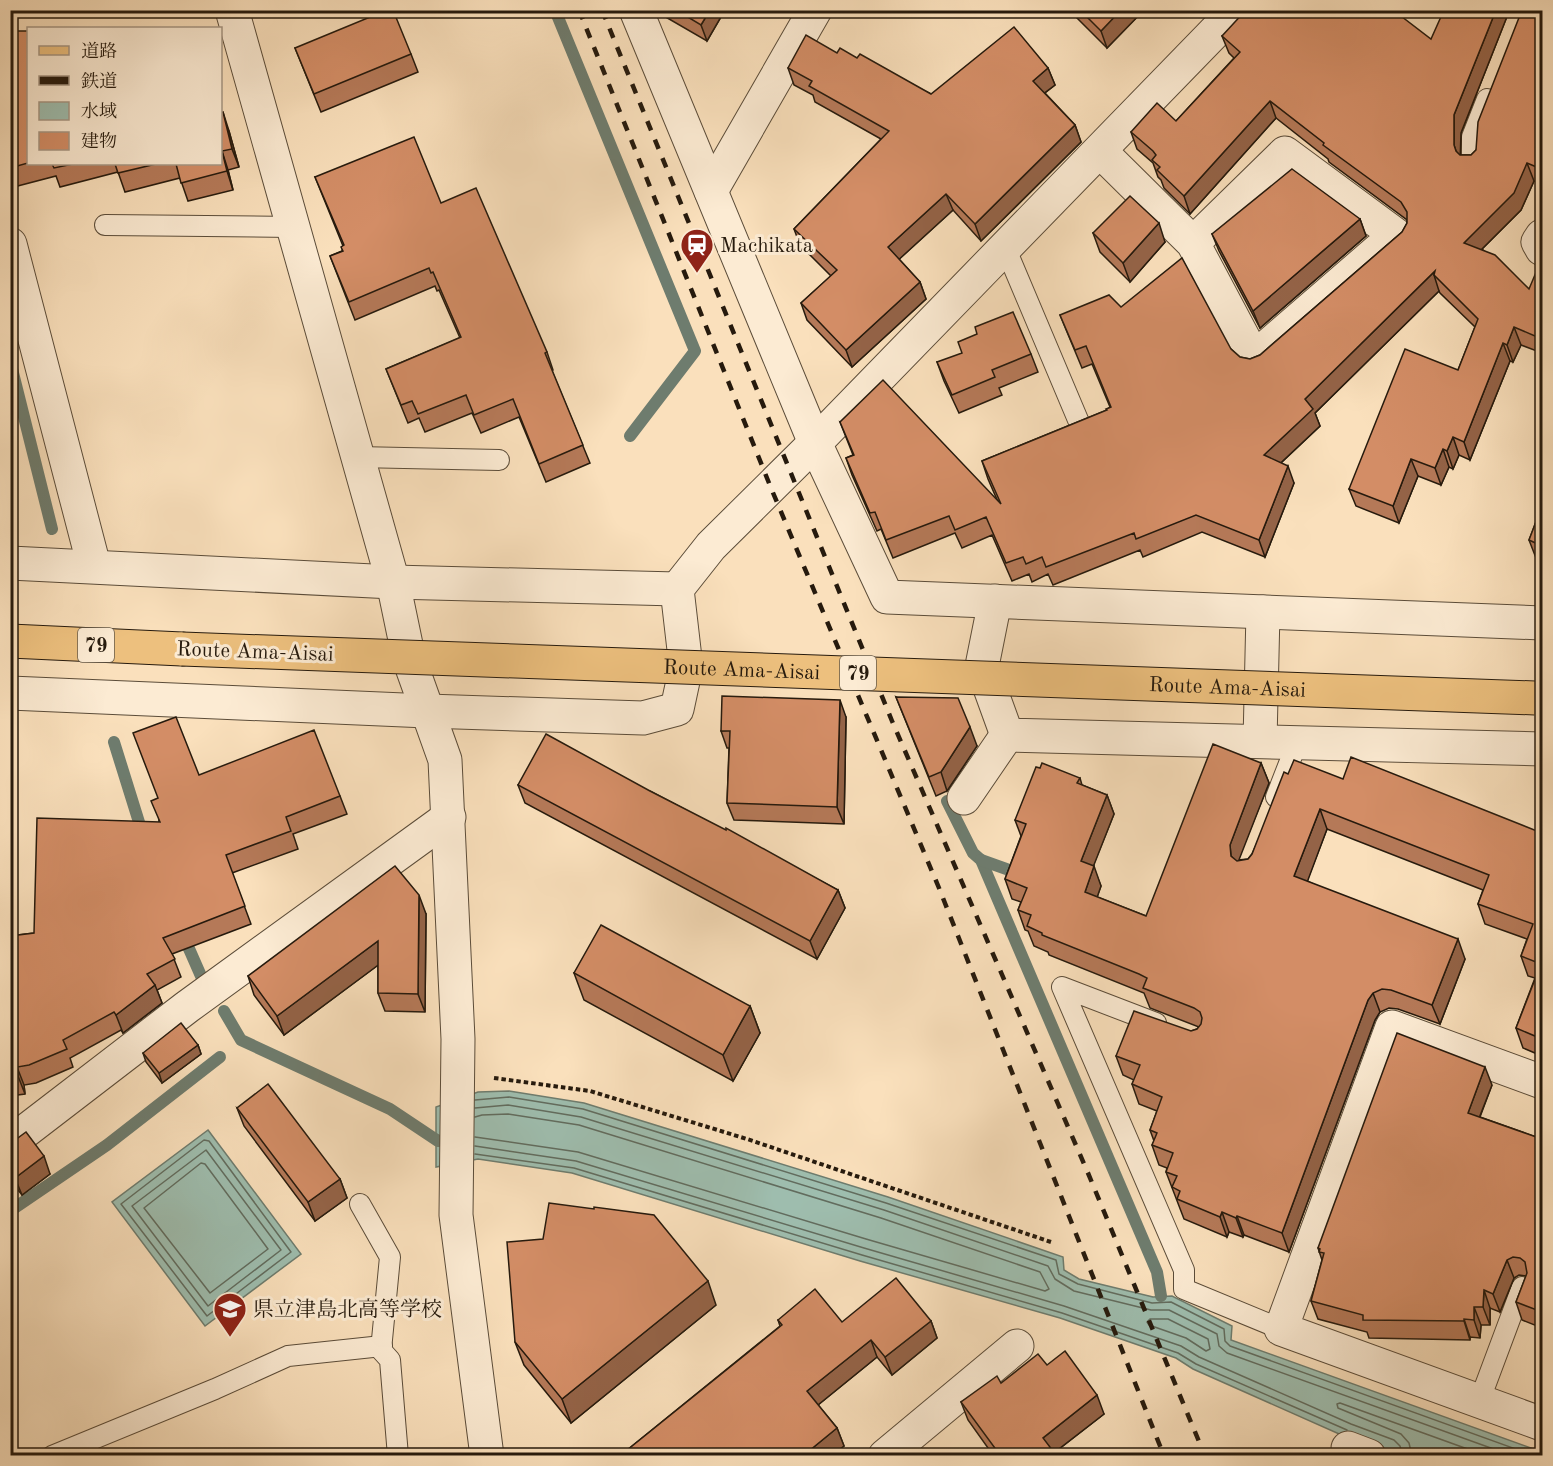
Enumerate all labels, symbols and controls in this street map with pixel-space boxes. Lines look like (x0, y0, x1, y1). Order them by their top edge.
legend (27, 27, 222, 165)
text: 道路 (81, 41, 117, 61)
text: 鉄道 (81, 71, 117, 91)
text: 水域 (81, 101, 117, 121)
text: 建物 (81, 131, 117, 151)
station icon: Machikata (679, 227, 715, 274)
place label: Machikata (720, 236, 813, 257)
road number: 79 (78, 628, 114, 662)
street label: Route Ama-Aisai (176, 639, 334, 666)
road number: 79 (840, 656, 876, 690)
street label: Route Ama-Aisai (663, 657, 821, 684)
street label: Route Ama-Aisai (1148, 675, 1306, 702)
school or university icon: 県立津島北高等学校 (212, 1291, 248, 1338)
place label: 県立津島北高等学校 (253, 1298, 442, 1321)

